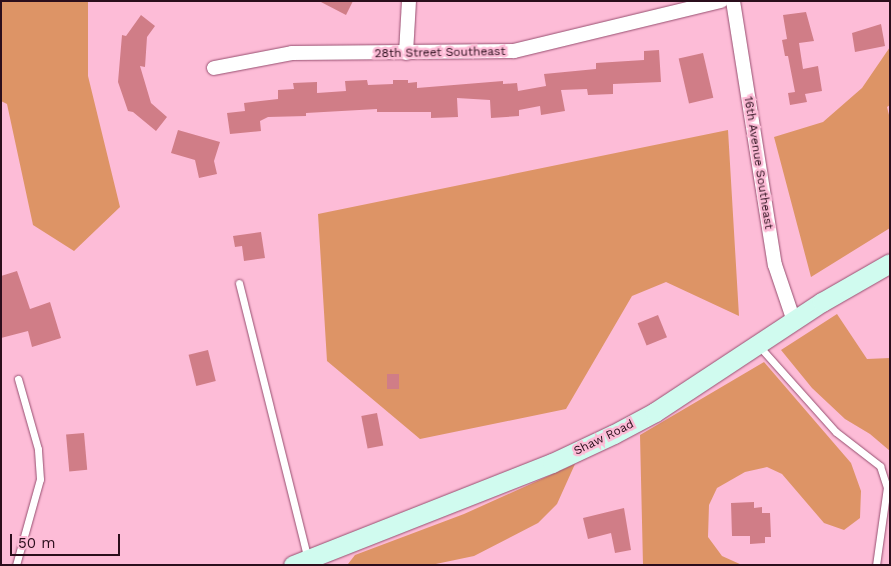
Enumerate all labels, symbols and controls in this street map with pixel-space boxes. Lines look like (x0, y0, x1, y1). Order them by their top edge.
street label: 28th Street Southeast (374, 45, 506, 61)
street label: 16th Avenue Southeast (740, 95, 776, 231)
street label: Shaw Road (572, 417, 636, 459)
scale bar (12, 524, 122, 556)
text: 50 m (18, 534, 55, 552)

